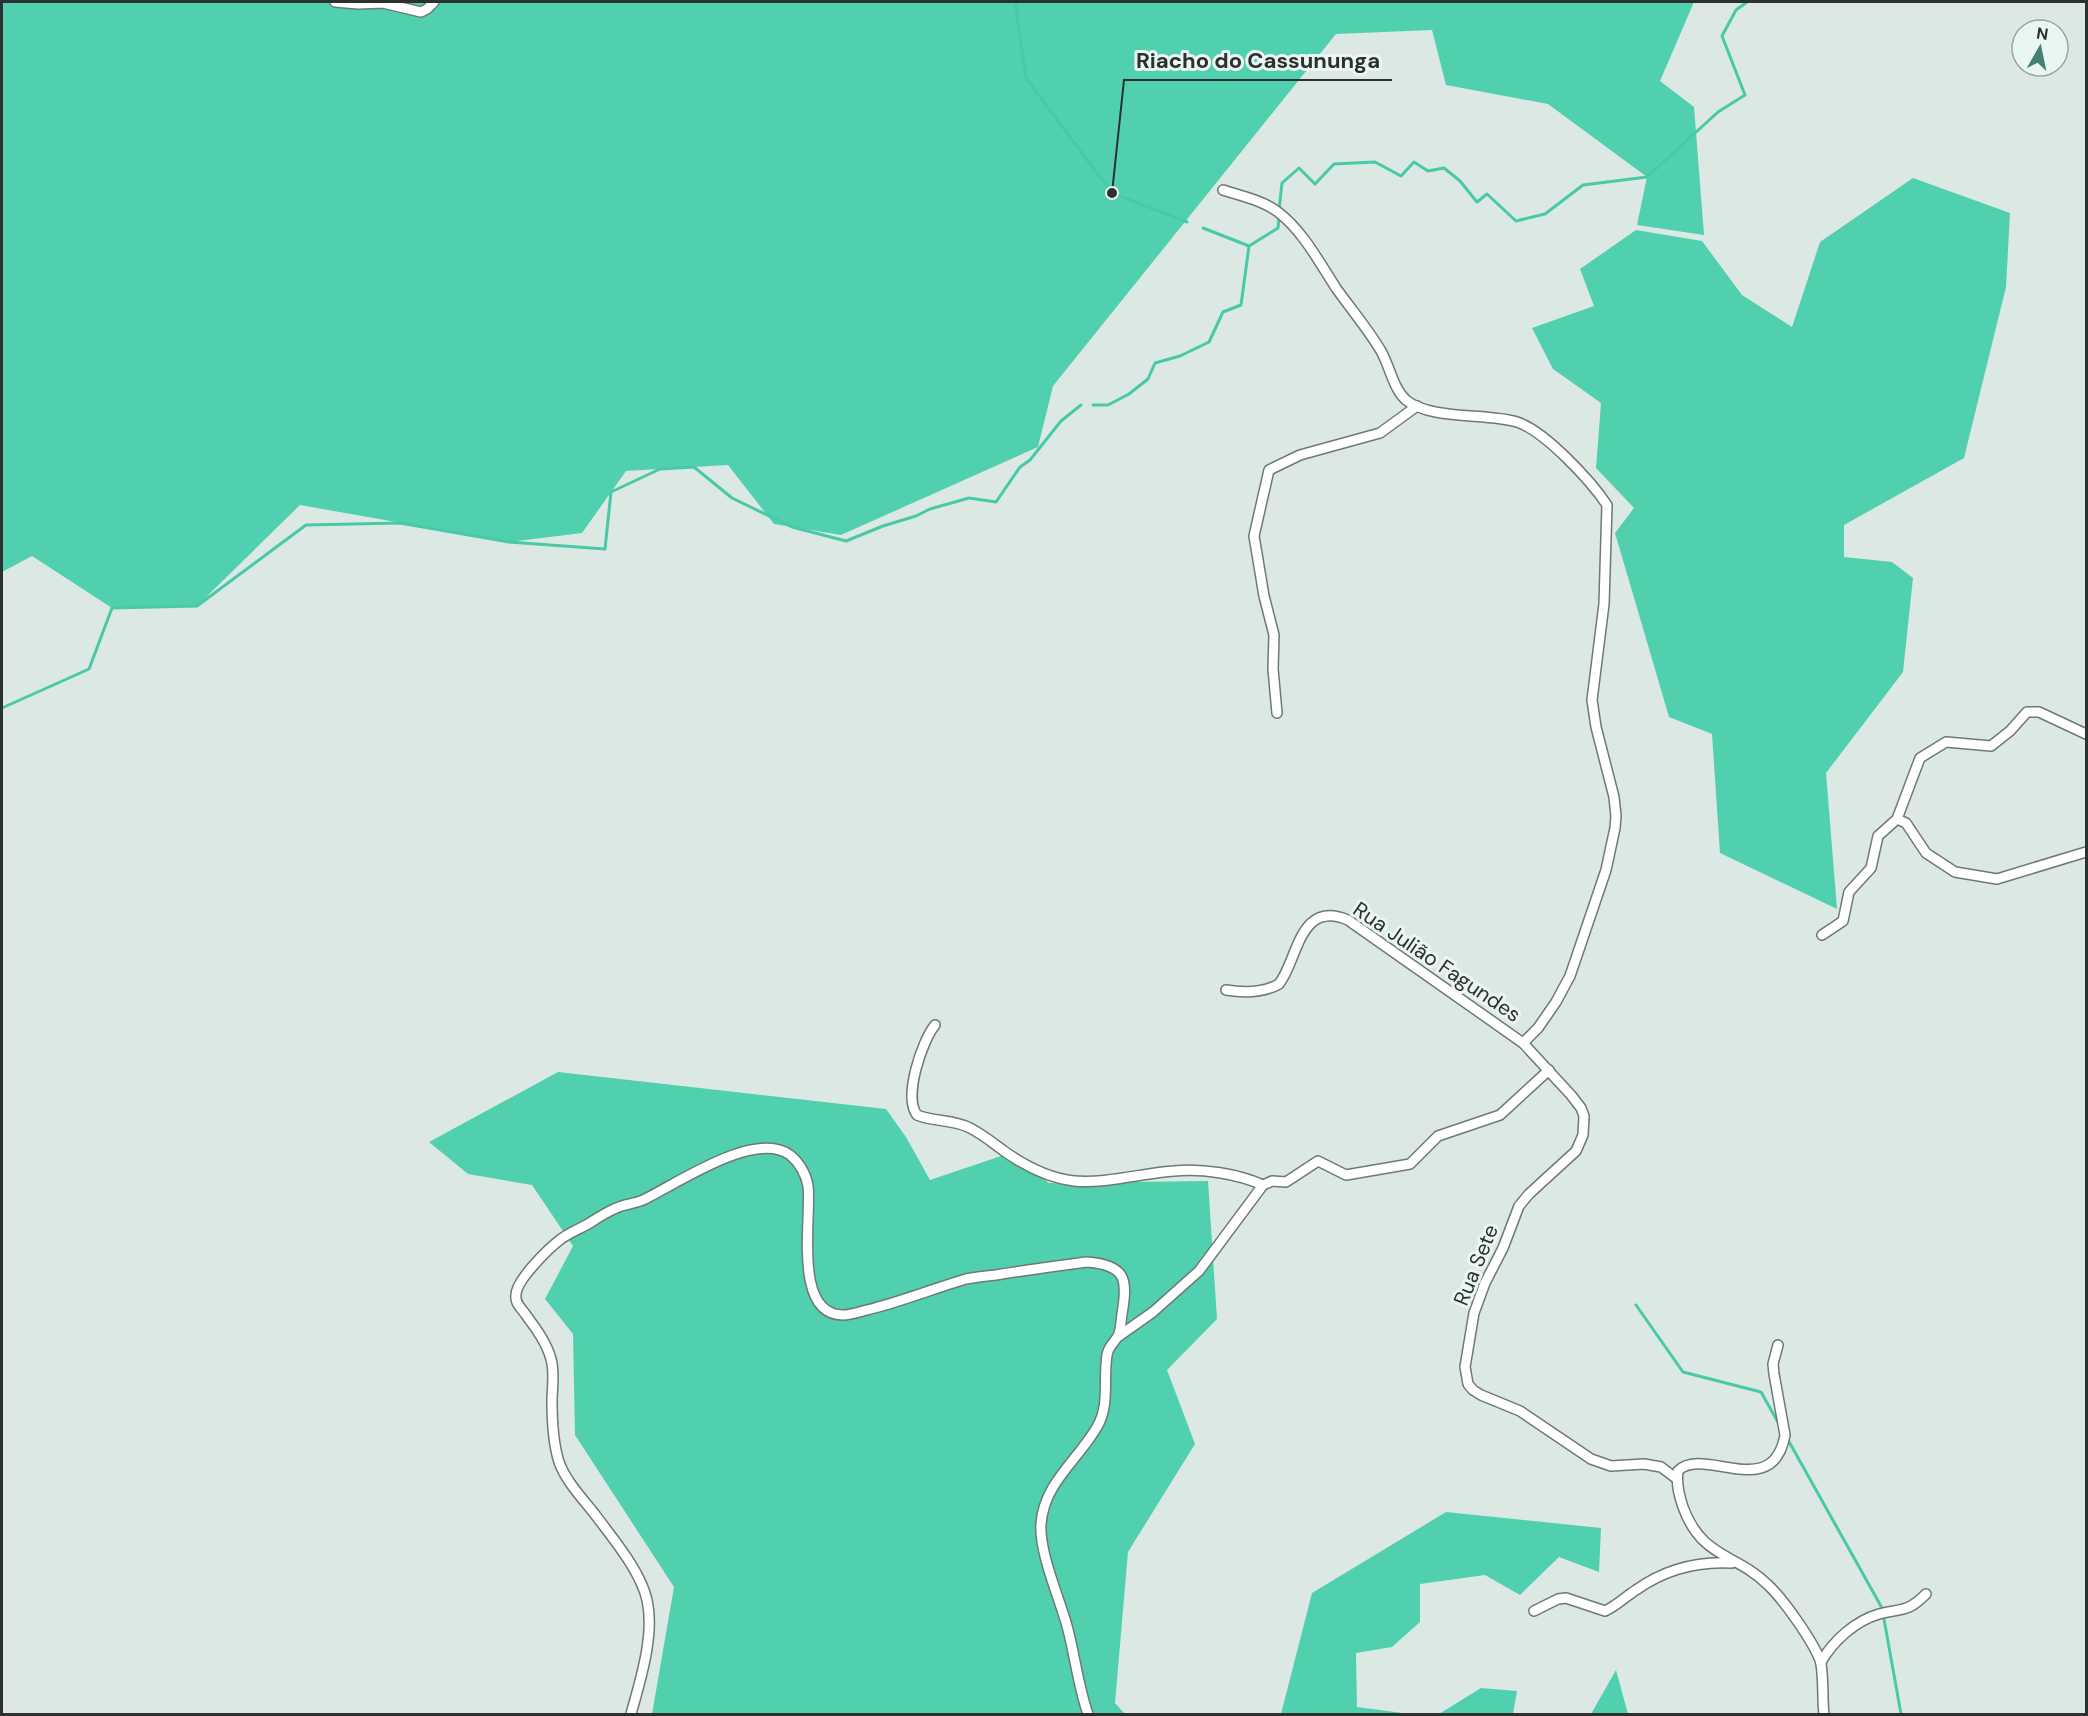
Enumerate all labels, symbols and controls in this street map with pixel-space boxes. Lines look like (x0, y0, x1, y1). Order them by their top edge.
north arrow (2010, 18, 2070, 78)
text: N (2035, 22, 2050, 45)
callout: Riacho do Cassununga (1124, 40, 1392, 80)
text: Riacho do Cassununga (1136, 46, 1380, 75)
street label: Rua Julião Fagundes (1348, 895, 1526, 1029)
street label: Rua Sete (1447, 1220, 1505, 1310)

